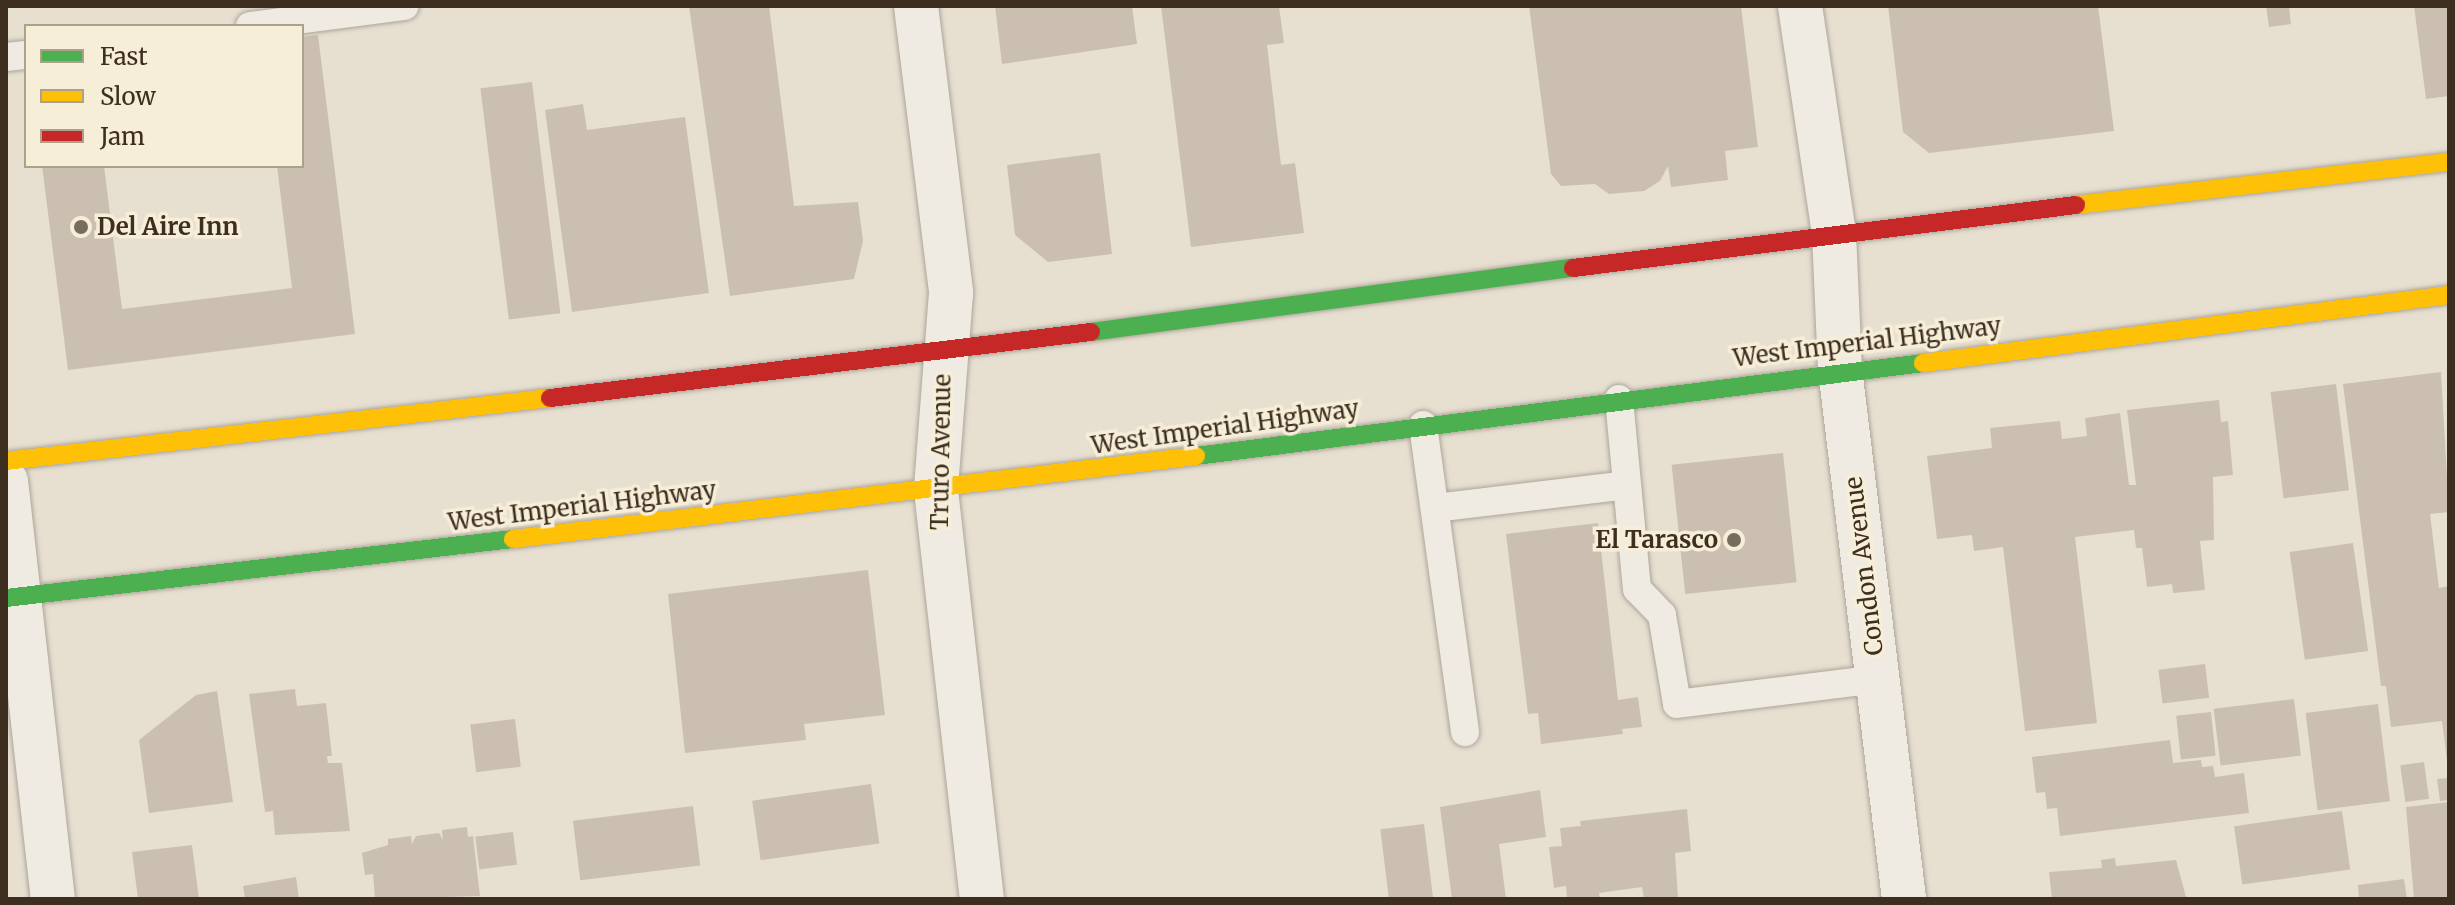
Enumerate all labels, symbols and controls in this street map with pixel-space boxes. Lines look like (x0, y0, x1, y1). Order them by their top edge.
legend (24, 24, 304, 168)
text: Fast (100, 41, 148, 72)
text: Slow (100, 81, 156, 112)
text: Jam (100, 121, 145, 152)
place label: Del Aire Inn (97, 213, 238, 241)
marker: Del Aire Inn (72, 218, 90, 236)
street label: West Imperial Highway (1731, 311, 2003, 373)
street label: Truro Avenue (925, 374, 957, 530)
street label: West Imperial Highway (1089, 394, 1361, 460)
street label: West Imperial Highway (446, 475, 718, 537)
street label: Condon Avenue (1839, 475, 1889, 657)
place label: El Tarasco (1595, 526, 1718, 554)
marker: El Tarasco (1725, 531, 1743, 549)

